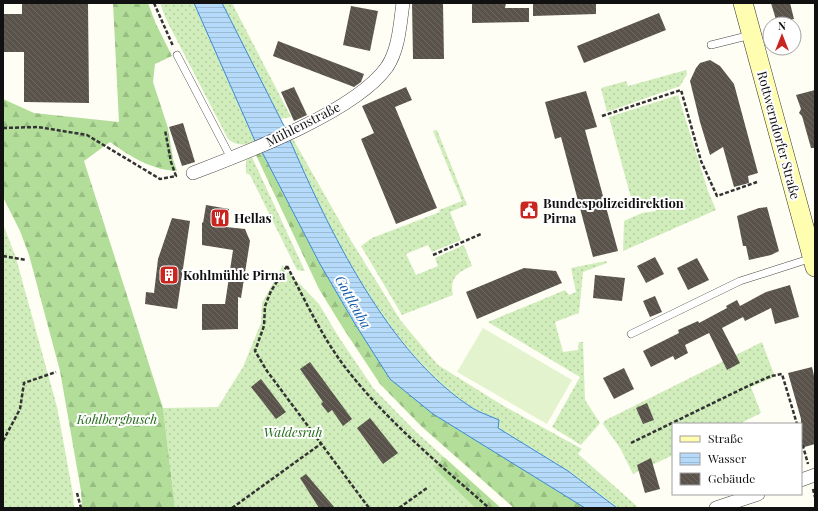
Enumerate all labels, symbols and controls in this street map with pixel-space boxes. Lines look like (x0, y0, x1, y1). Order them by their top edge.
north arrow (762, 16, 802, 56)
text: N (778, 18, 786, 33)
street label: Rottwerndorfer Straße (754, 69, 805, 201)
street label: Mühlenstraße (263, 97, 343, 150)
place label: Bundespolizeidirektion Pirna (543, 194, 684, 226)
public building icon: Bundespolizeidirektion Pirna (518, 199, 540, 221)
restaurant icon: Hellas (209, 207, 231, 229)
place label: Hellas (234, 209, 272, 226)
building icon: Kohlmühle Pirna (158, 264, 180, 286)
place label: Kohlmühle Pirna (183, 266, 286, 283)
water label: Gottleuba (331, 272, 376, 332)
park label: Kohlbergbusch (76, 410, 157, 427)
park label: Waldesruh (264, 423, 322, 440)
legend (672, 423, 802, 495)
text: Straße (708, 430, 743, 446)
text: Wasser (707, 450, 747, 466)
text: Gebäude (708, 470, 755, 486)

